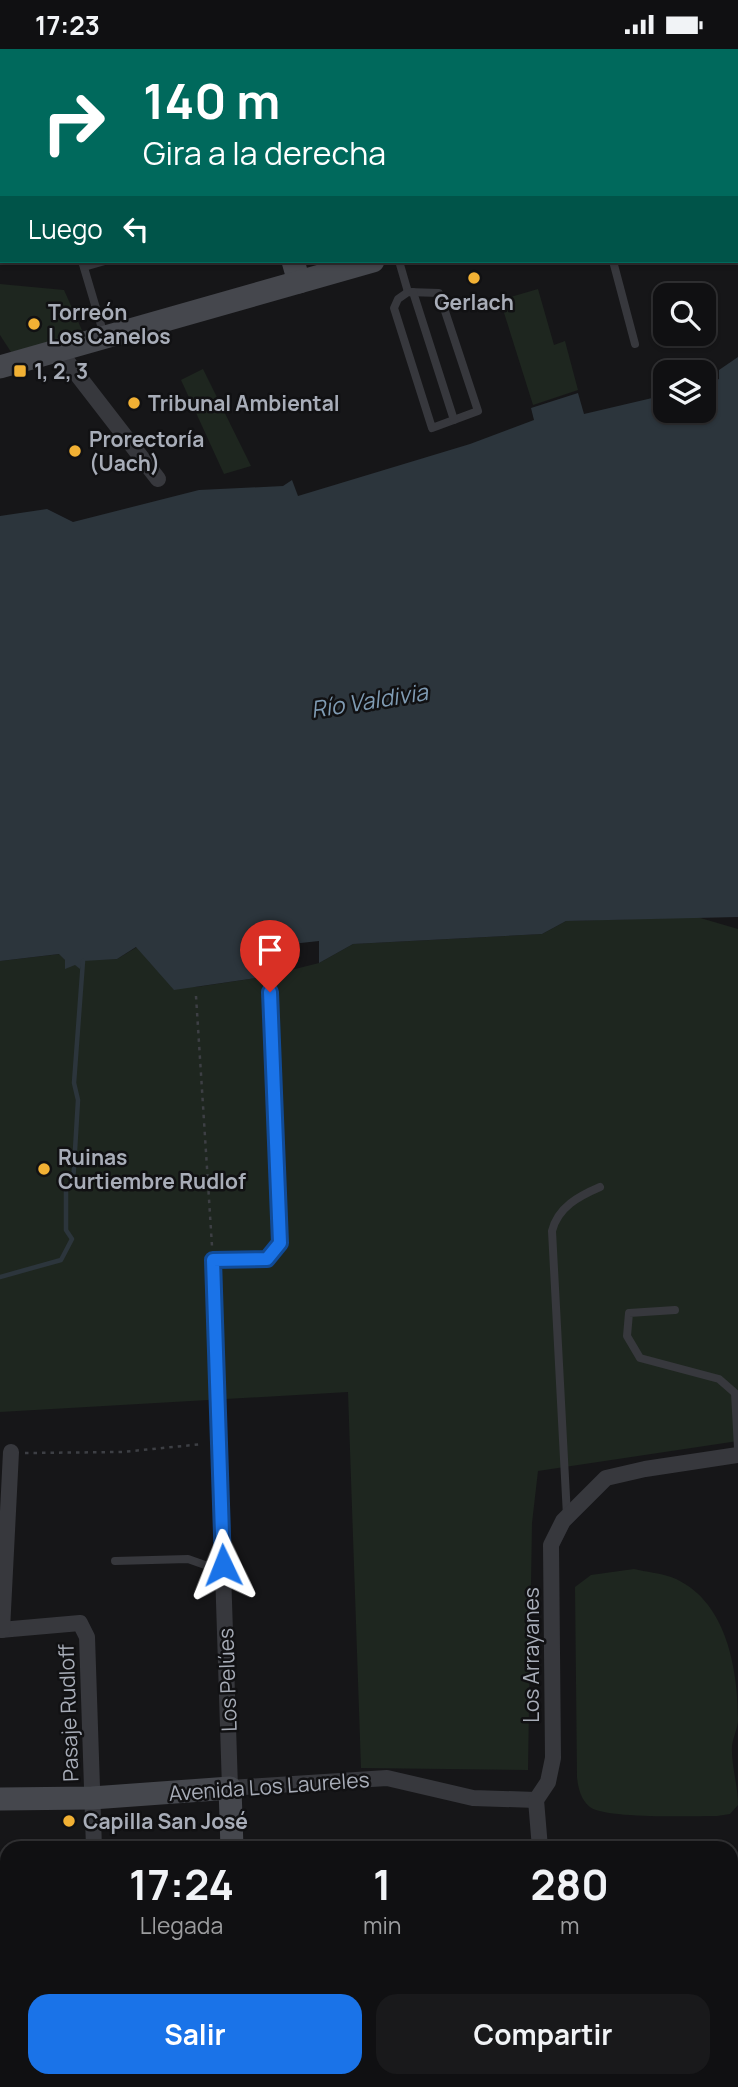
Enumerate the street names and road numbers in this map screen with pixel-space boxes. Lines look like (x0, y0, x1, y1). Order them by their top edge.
street label: Los Arrayanes (517, 1587, 545, 1723)
street label: Los Pelúes (211, 1628, 243, 1732)
street label: Pasaje Rudloff (52, 1644, 84, 1782)
street label: Avenida Los Laureles (168, 1765, 370, 1807)

